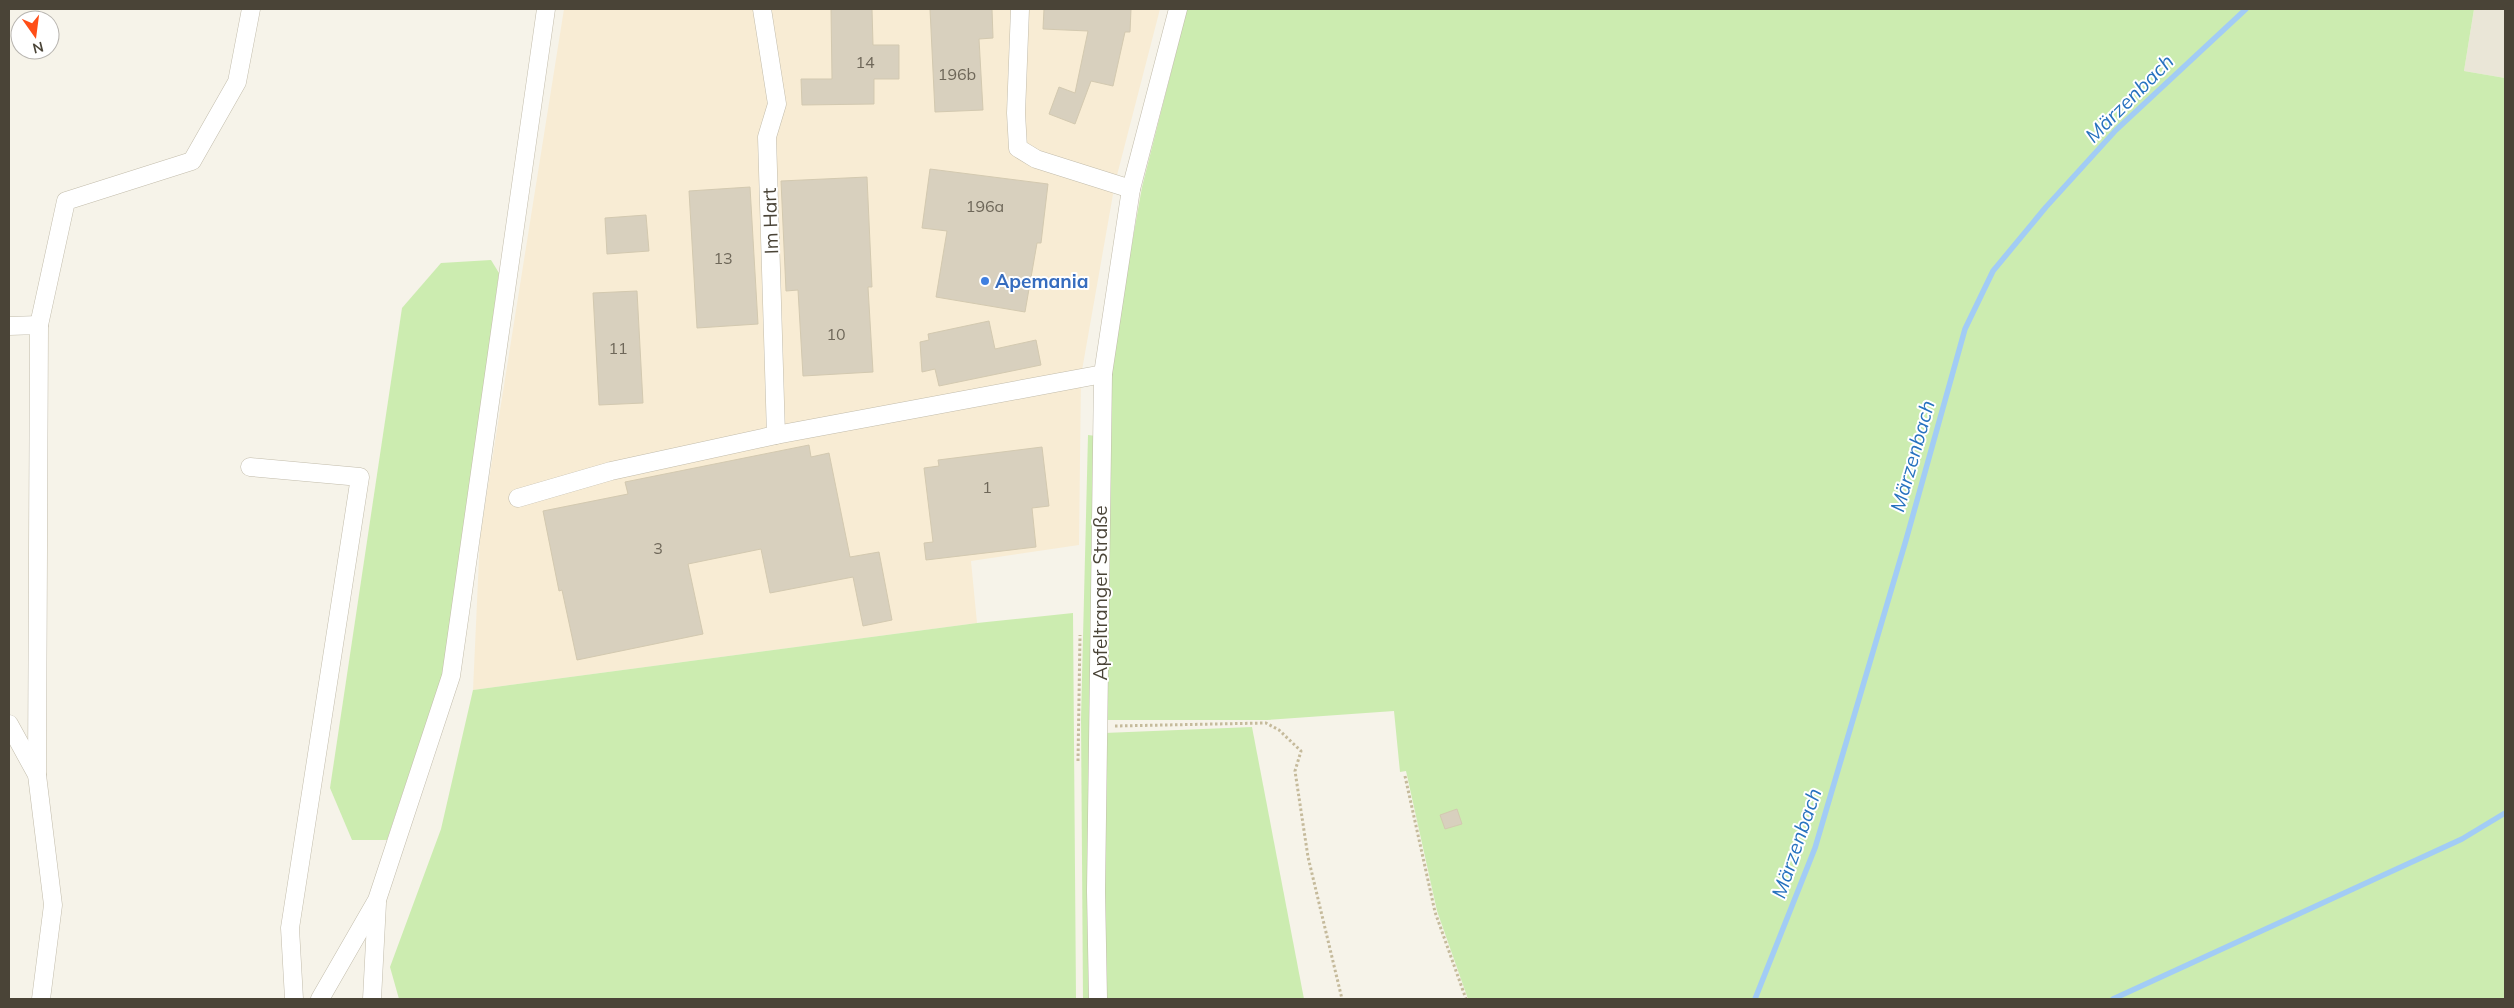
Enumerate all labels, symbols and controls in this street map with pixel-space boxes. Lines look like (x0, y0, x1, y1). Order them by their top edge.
north arrow (10, 10, 60, 60)
text: N (31, 38, 45, 58)
water label: Märzenbach (2080, 49, 2178, 147)
house number: 14 (855, 52, 875, 72)
house number: 196b (938, 64, 976, 84)
street label: Im Hart (757, 187, 783, 255)
house number: 196a (966, 196, 1004, 216)
house number: 13 (713, 248, 733, 268)
place label: Apemania (995, 269, 1089, 293)
marker: Apemania (979, 275, 991, 287)
house number: 10 (826, 324, 846, 344)
house number: 11 (608, 338, 628, 358)
water label: Märzenbach (1884, 397, 1940, 515)
house number: 1 (982, 477, 992, 497)
street label: Apfeltranger Straße (1088, 506, 1112, 680)
house number: 3 (653, 538, 663, 558)
water label: Märzenbach (1765, 785, 1827, 901)

